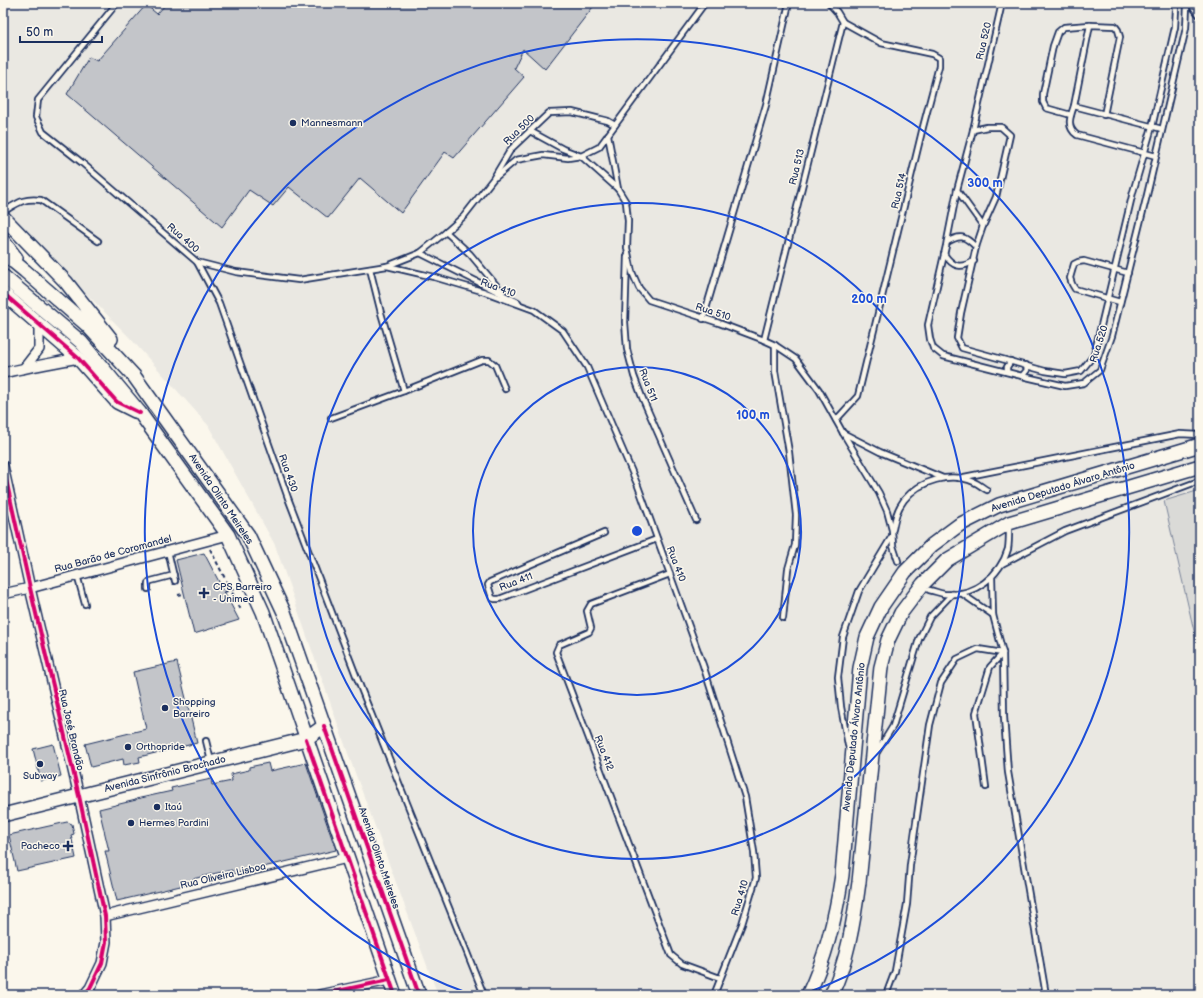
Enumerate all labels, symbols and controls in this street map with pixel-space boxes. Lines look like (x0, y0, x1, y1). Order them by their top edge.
scale bar (20, 18, 102, 44)
street label: Rua 520 (974, 21, 994, 61)
text: 50 m (26, 25, 53, 40)
street label: Rua 500 (501, 112, 537, 148)
place label: Mannesmann (301, 117, 363, 129)
marker: Mannesmann (288, 118, 298, 128)
street label: Rua 513 (787, 148, 807, 186)
street label: Rua 514 (889, 172, 909, 210)
text: 300 m (967, 176, 1003, 191)
street label: Rua 400 (164, 221, 202, 255)
street label: Rua 410 (479, 276, 517, 300)
text: 200 m (851, 292, 887, 307)
street label: Rua 510 (694, 301, 732, 323)
street label: Rua 520 (1087, 324, 1111, 364)
street label: Rua 511 (636, 367, 660, 403)
text: 100 m (736, 408, 770, 423)
street label: Avenida Olinto Meireles (186, 451, 256, 547)
street label: Rua 430 (276, 453, 300, 494)
street label: Avenida Deputado Álvaro Antônio (990, 459, 1137, 515)
centre of rings (630, 524, 644, 538)
street label: Rua Barão de Coromandel (53, 533, 173, 575)
street label: Rua 410 (664, 545, 688, 583)
street label: Rua 411 (498, 570, 535, 594)
place label: CPS Barreiro - Unimed (213, 581, 272, 605)
marker: CPS Barreiro - Unimed (198, 587, 210, 599)
street label: Avenida Deputado Álvaro Antônio (840, 662, 868, 812)
street label: Rua José Brandão (56, 688, 86, 772)
place label: Shopping Barreiro (173, 696, 216, 720)
marker: Shopping Barreiro (160, 703, 170, 713)
street label: Rua 412 (592, 734, 616, 772)
place label: Orthopride (136, 741, 185, 753)
marker: Orthopride (123, 742, 133, 752)
street label: Avenida Sinfrônio Brochado (103, 753, 227, 795)
marker: Subway (35, 759, 45, 769)
place label: Subway (23, 770, 57, 782)
place label: Itaú (165, 801, 182, 813)
marker: Itaú (152, 802, 162, 812)
street label: Avenida Olinto Meireles (356, 806, 402, 910)
place label: Hermes Pardini (139, 817, 209, 829)
marker: Hermes Pardini (126, 818, 136, 828)
place label: Pacheco (21, 840, 60, 852)
marker: Pacheco (63, 841, 73, 851)
street label: Rua Oliveira Lisboa (179, 860, 267, 892)
street label: Rua 410 (729, 878, 751, 917)

